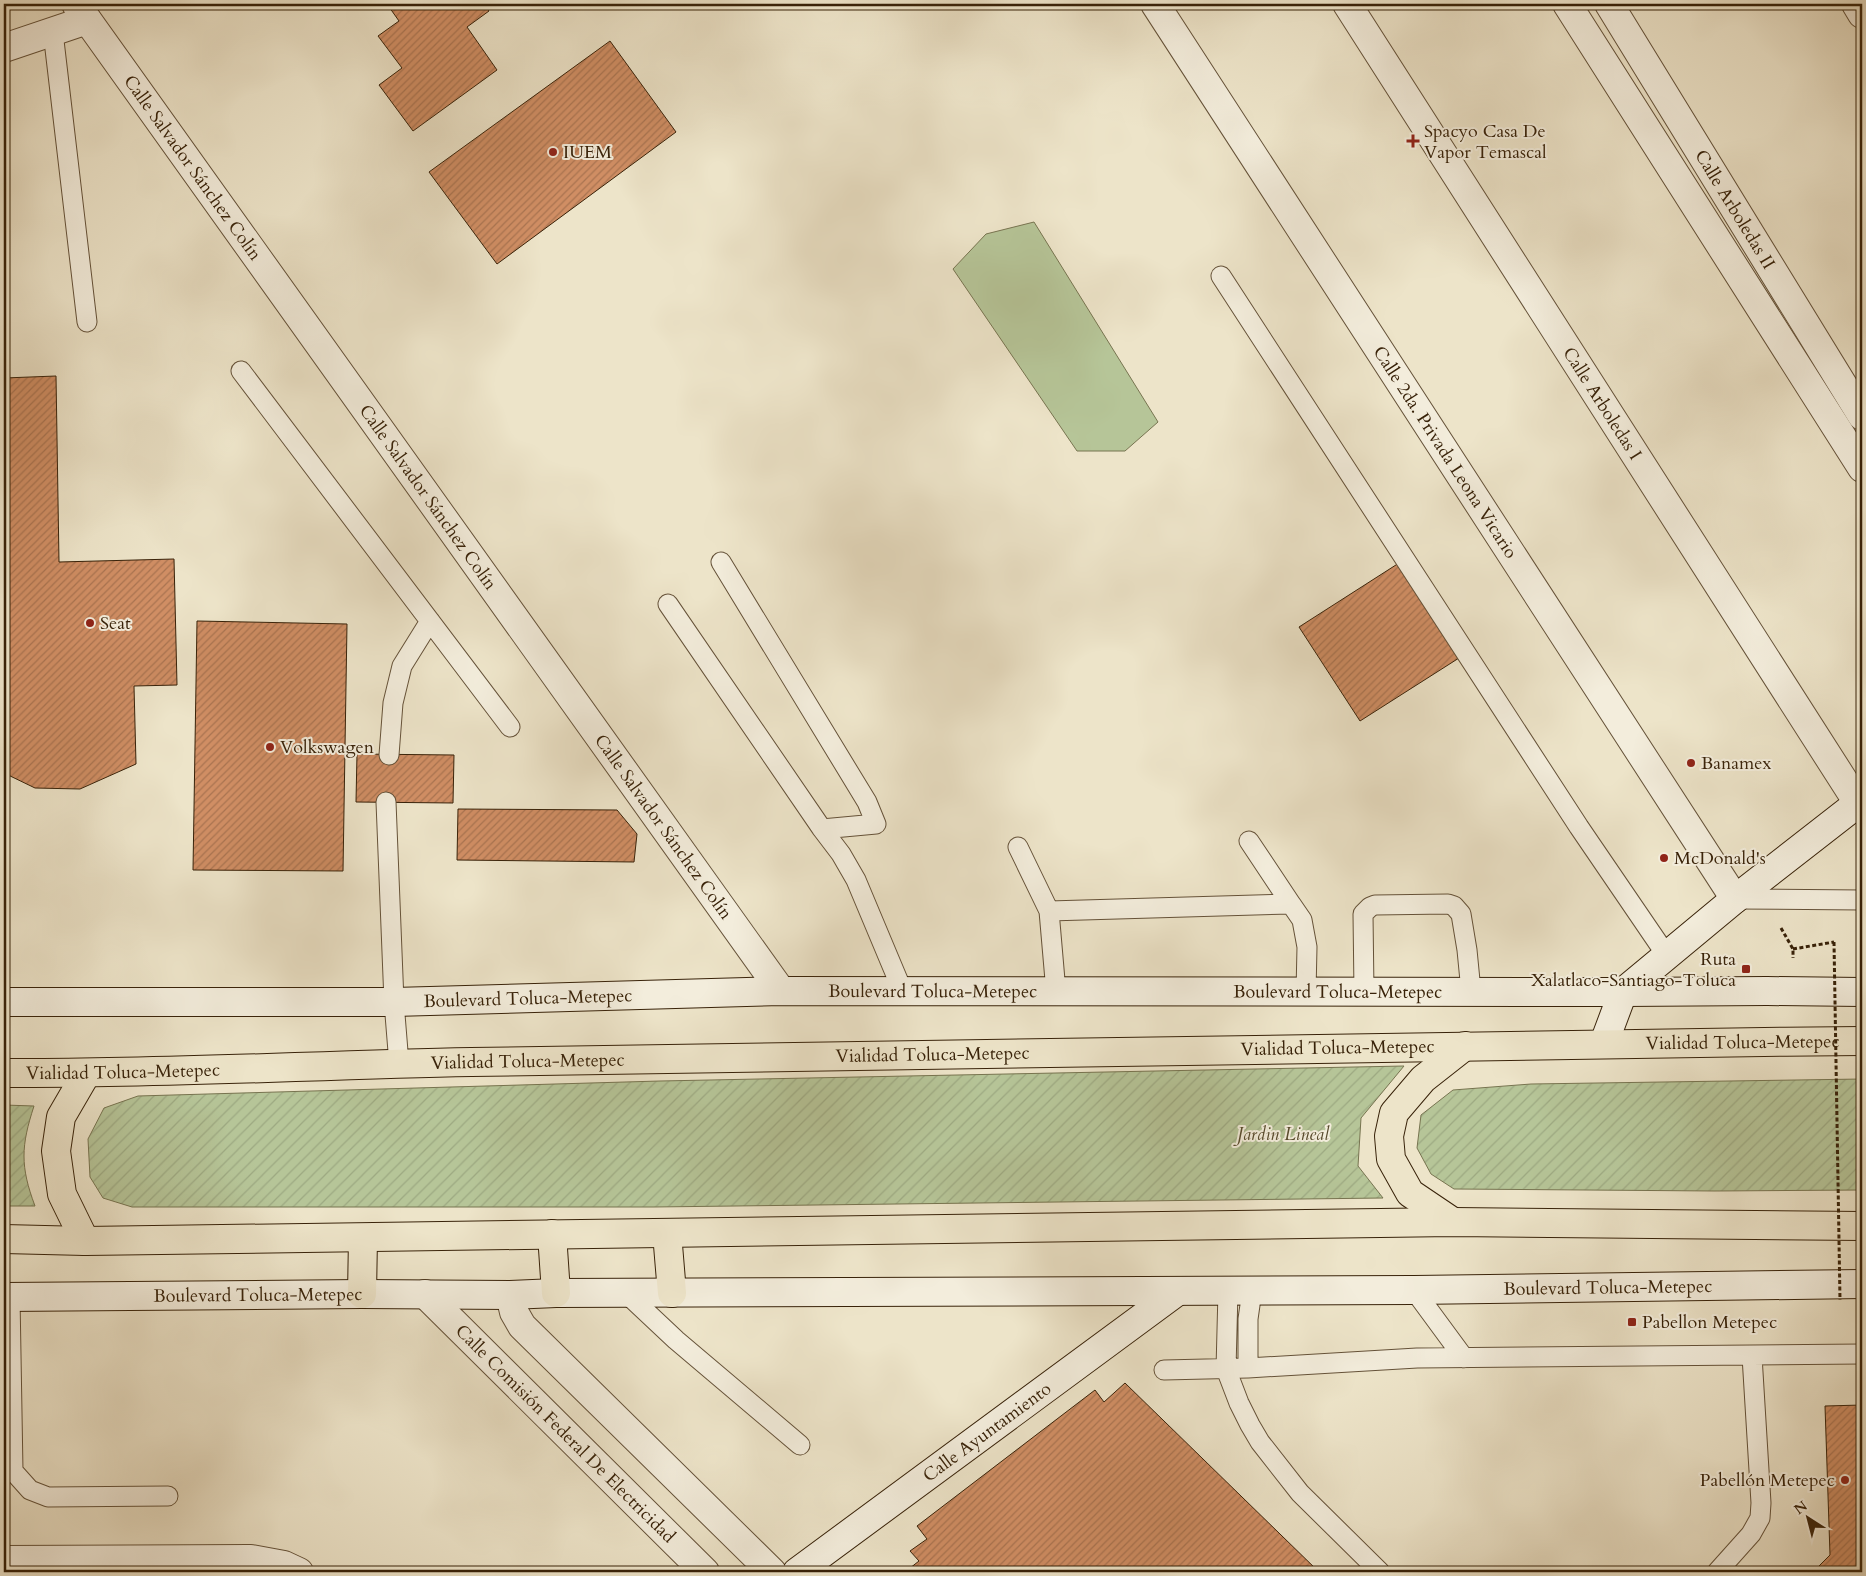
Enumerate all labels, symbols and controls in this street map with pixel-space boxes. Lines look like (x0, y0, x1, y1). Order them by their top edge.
street label: Calle Salvador Sánchez Colín (118, 70, 268, 266)
place label: Spacyo Casa De Vapor Temascal (1424, 119, 1547, 165)
marker: Spacyo Casa De Vapor Temascal (1406, 134, 1420, 148)
place label: IUEM (563, 140, 612, 165)
street label: Calle Arboledas II (1689, 145, 1781, 274)
marker: IUEM (547, 146, 559, 158)
street label: Calle 2da. Privada Leona Vicario (1367, 341, 1524, 563)
street label: Calle Arboledas I (1557, 342, 1648, 465)
street label: Calle Salvador Sánchez Colín (353, 399, 503, 596)
place label: Seat (100, 611, 131, 636)
marker: Seat (84, 617, 96, 629)
street label: Calle Salvador Sánchez Colín (589, 729, 739, 925)
place label: Volkswagen (280, 735, 375, 760)
marker: Volkswagen (264, 741, 276, 753)
place label: Banamex (1701, 751, 1771, 776)
marker: Banamex (1685, 757, 1697, 769)
place label: McDonald's (1674, 846, 1766, 871)
marker: McDonald's (1658, 852, 1670, 864)
place label: Ruta Xalatlaco-Santiago-Toluca (1531, 947, 1736, 993)
marker: Ruta Xalatlaco-Santiago-Toluca (1740, 963, 1752, 975)
street label: Boulevard Toluca-Metepec (828, 979, 1037, 1004)
street label: Boulevard Toluca-Metepec (1233, 979, 1442, 1004)
street label: Boulevard Toluca-Metepec (423, 983, 633, 1014)
street label: Vialidad Toluca-Metepec (1646, 1029, 1840, 1056)
street label: Vialidad Toluca-Metepec (1241, 1034, 1435, 1062)
street label: Vialidad Toluca-Metepec (835, 1040, 1030, 1069)
street label: Vialidad Toluca-Metepec (431, 1047, 625, 1075)
street label: Vialidad Toluca-Metepec (26, 1057, 220, 1086)
park label: Jardin Lineal (1233, 1122, 1330, 1147)
street label: Boulevard Toluca-Metepec (1503, 1274, 1713, 1301)
street label: Boulevard Toluca-Metepec (153, 1281, 363, 1308)
place label: Pabellon Metepec (1642, 1310, 1777, 1335)
marker: Pabellon Metepec (1626, 1316, 1638, 1328)
street label: Calle Comisión Federal De Electricidad (450, 1319, 681, 1549)
street label: Calle Ayuntamiento (918, 1376, 1056, 1488)
place label: Pabellón Metepec (1700, 1468, 1835, 1493)
marker: Pabellón Metepec (1839, 1474, 1851, 1486)
north arrow (1784, 1494, 1834, 1544)
text: N (1790, 1497, 1811, 1519)

